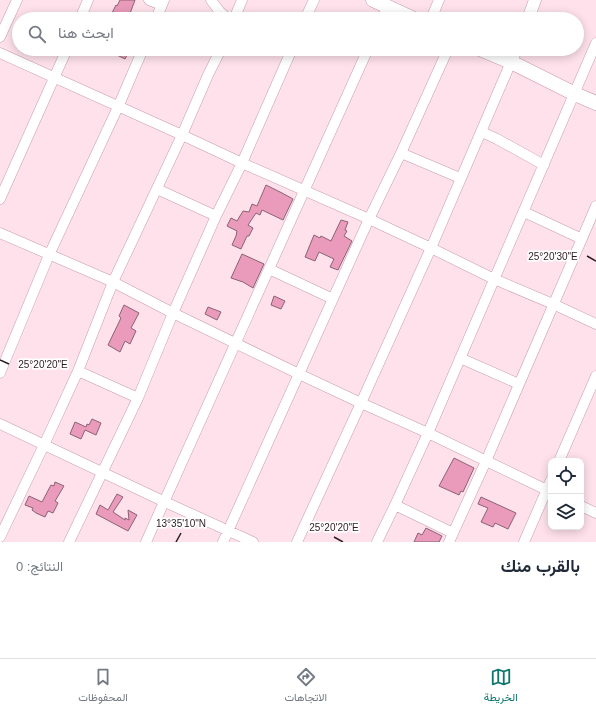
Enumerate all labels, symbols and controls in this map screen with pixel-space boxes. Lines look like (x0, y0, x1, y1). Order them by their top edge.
search box (12, 12, 584, 56)
icon: search (26, 23, 48, 45)
text: ابحث هنا (58, 24, 114, 41)
text: 25°20'30"E (528, 251, 578, 262)
text: 25°20'20"E (18, 359, 68, 370)
map controls (548, 458, 584, 530)
button: locate (548, 458, 584, 494)
button: layers (548, 494, 584, 530)
text: 13°35'10"N (156, 518, 206, 529)
text: 25°20'20"E (309, 522, 359, 533)
text: بالقرب منك (501, 557, 580, 576)
text: النتائج: 0 (16, 559, 63, 574)
tab: المحفوظات (78, 666, 128, 707)
tab: الاتجاهات (284, 666, 327, 707)
tab: الخريطة (484, 666, 518, 707)

